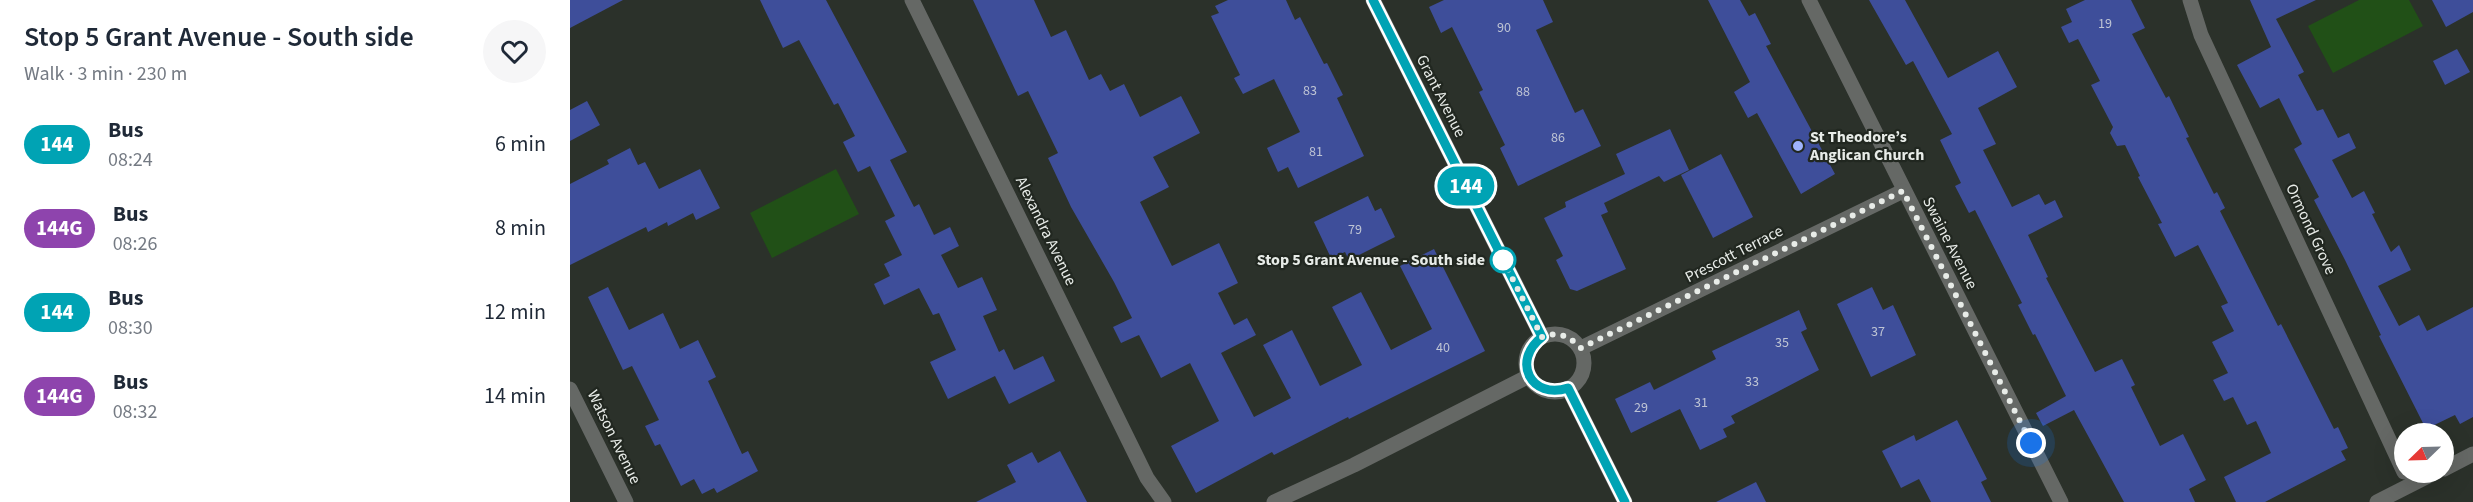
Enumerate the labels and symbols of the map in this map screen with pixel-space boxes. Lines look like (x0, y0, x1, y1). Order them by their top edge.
house number: 19 (2098, 14, 2112, 34)
house number: 90 (1497, 18, 1511, 38)
street label: Grant Avenue (1411, 51, 1471, 141)
house number: 83 (1303, 81, 1317, 101)
house number: 88 (1516, 82, 1530, 102)
place label: St Theodore’s Anglican Church (1809, 126, 1924, 166)
house number: 86 (1551, 128, 1565, 148)
marker: St Theodore’s Anglican Church (1791, 139, 1805, 153)
house number: 81 (1309, 142, 1323, 162)
line badge: 144 (1432, 166, 1500, 206)
street label: Alexandra Avenue (1010, 173, 1082, 289)
street label: Ormond Grove (2280, 180, 2342, 278)
street label: Swaine Avenue (1917, 193, 1983, 293)
house number: 79 (1348, 220, 1362, 240)
street label: Prescott Terrace (1681, 220, 1787, 288)
marker: Stop 5 Grant Avenue - South side (1490, 247, 1516, 273)
place label: Stop 5 Grant Avenue - South side (1257, 249, 1485, 271)
house number: 37 (1871, 322, 1885, 342)
house number: 35 (1775, 333, 1789, 353)
house number: 40 (1436, 338, 1450, 358)
house number: 33 (1745, 372, 1759, 392)
street label: Watson Avenue (582, 386, 646, 488)
house number: 31 (1694, 393, 1708, 413)
house number: 29 (1634, 398, 1648, 418)
north arrow (2394, 423, 2454, 483)
your location (2016, 428, 2046, 458)

